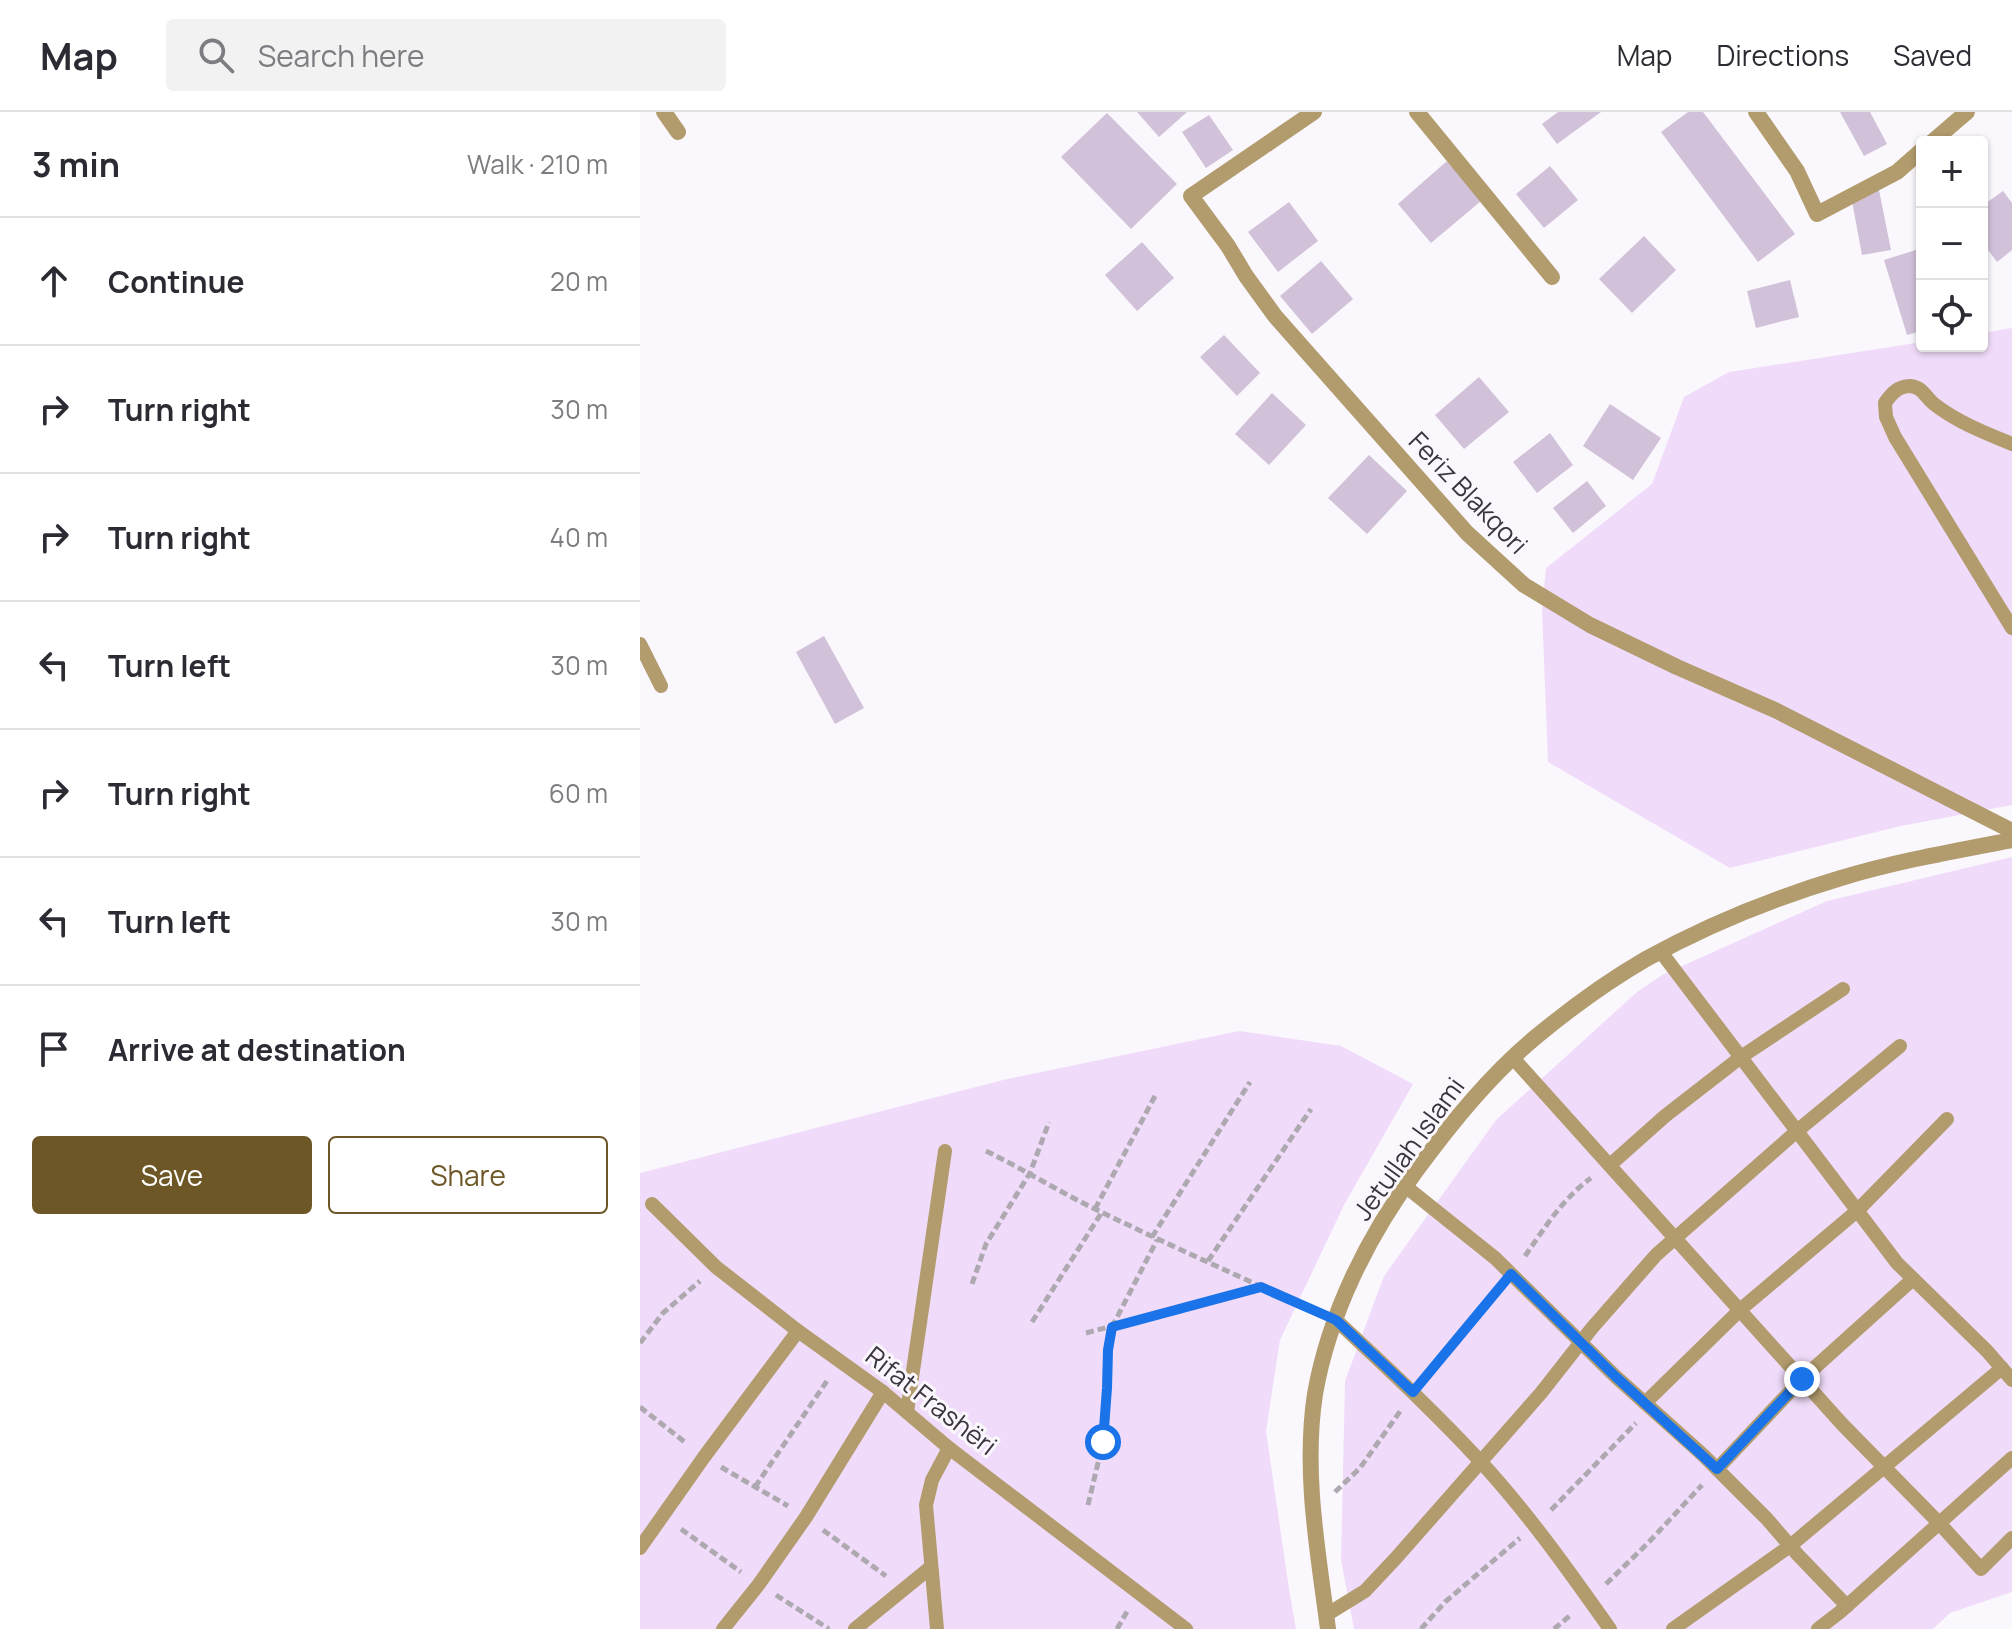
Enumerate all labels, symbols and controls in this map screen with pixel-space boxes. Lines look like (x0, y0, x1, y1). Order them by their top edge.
search box (166, 19, 726, 91)
text: Map (40, 29, 118, 81)
icon: search (194, 33, 238, 77)
text: Search here (258, 35, 425, 76)
text: Map (1617, 36, 1672, 74)
text: Directions (1716, 36, 1849, 74)
text: Saved (1893, 36, 1972, 74)
map controls (1916, 136, 1988, 352)
button: + (1916, 136, 1988, 208)
text: 3 min (32, 141, 120, 187)
text: Walk · 210 m (467, 146, 608, 182)
button: − (1916, 208, 1988, 280)
icon: ahead (32, 259, 76, 303)
text: Continue (108, 261, 244, 302)
text: 20 m (550, 263, 608, 299)
button: locate (1916, 280, 1988, 352)
icon: right (32, 387, 76, 431)
text: Turn right (108, 389, 251, 430)
text: 30 m (551, 391, 608, 427)
street label: Feriz Blakqori (1401, 423, 1536, 561)
icon: right (32, 515, 76, 559)
text: Turn right (108, 517, 251, 558)
text: 40 m (550, 519, 608, 555)
icon: left (32, 643, 76, 687)
text: Turn left (108, 645, 231, 686)
text: 30 m (551, 647, 608, 683)
icon: right (32, 771, 76, 815)
text: Turn right (108, 773, 251, 814)
text: 60 m (549, 775, 608, 811)
icon: left (32, 899, 76, 943)
text: Turn left (108, 901, 231, 942)
text: 30 m (551, 903, 608, 939)
icon: arrive (32, 1027, 76, 1071)
text: Arrive at destination (108, 1029, 406, 1070)
street label: Jetullah Islami (1344, 1070, 1472, 1227)
button: Save (32, 1136, 312, 1214)
button: Share (328, 1136, 608, 1214)
street label: Rifat Frashëri (858, 1338, 1005, 1463)
route end (1784, 1361, 1820, 1397)
route start (1085, 1424, 1121, 1460)

